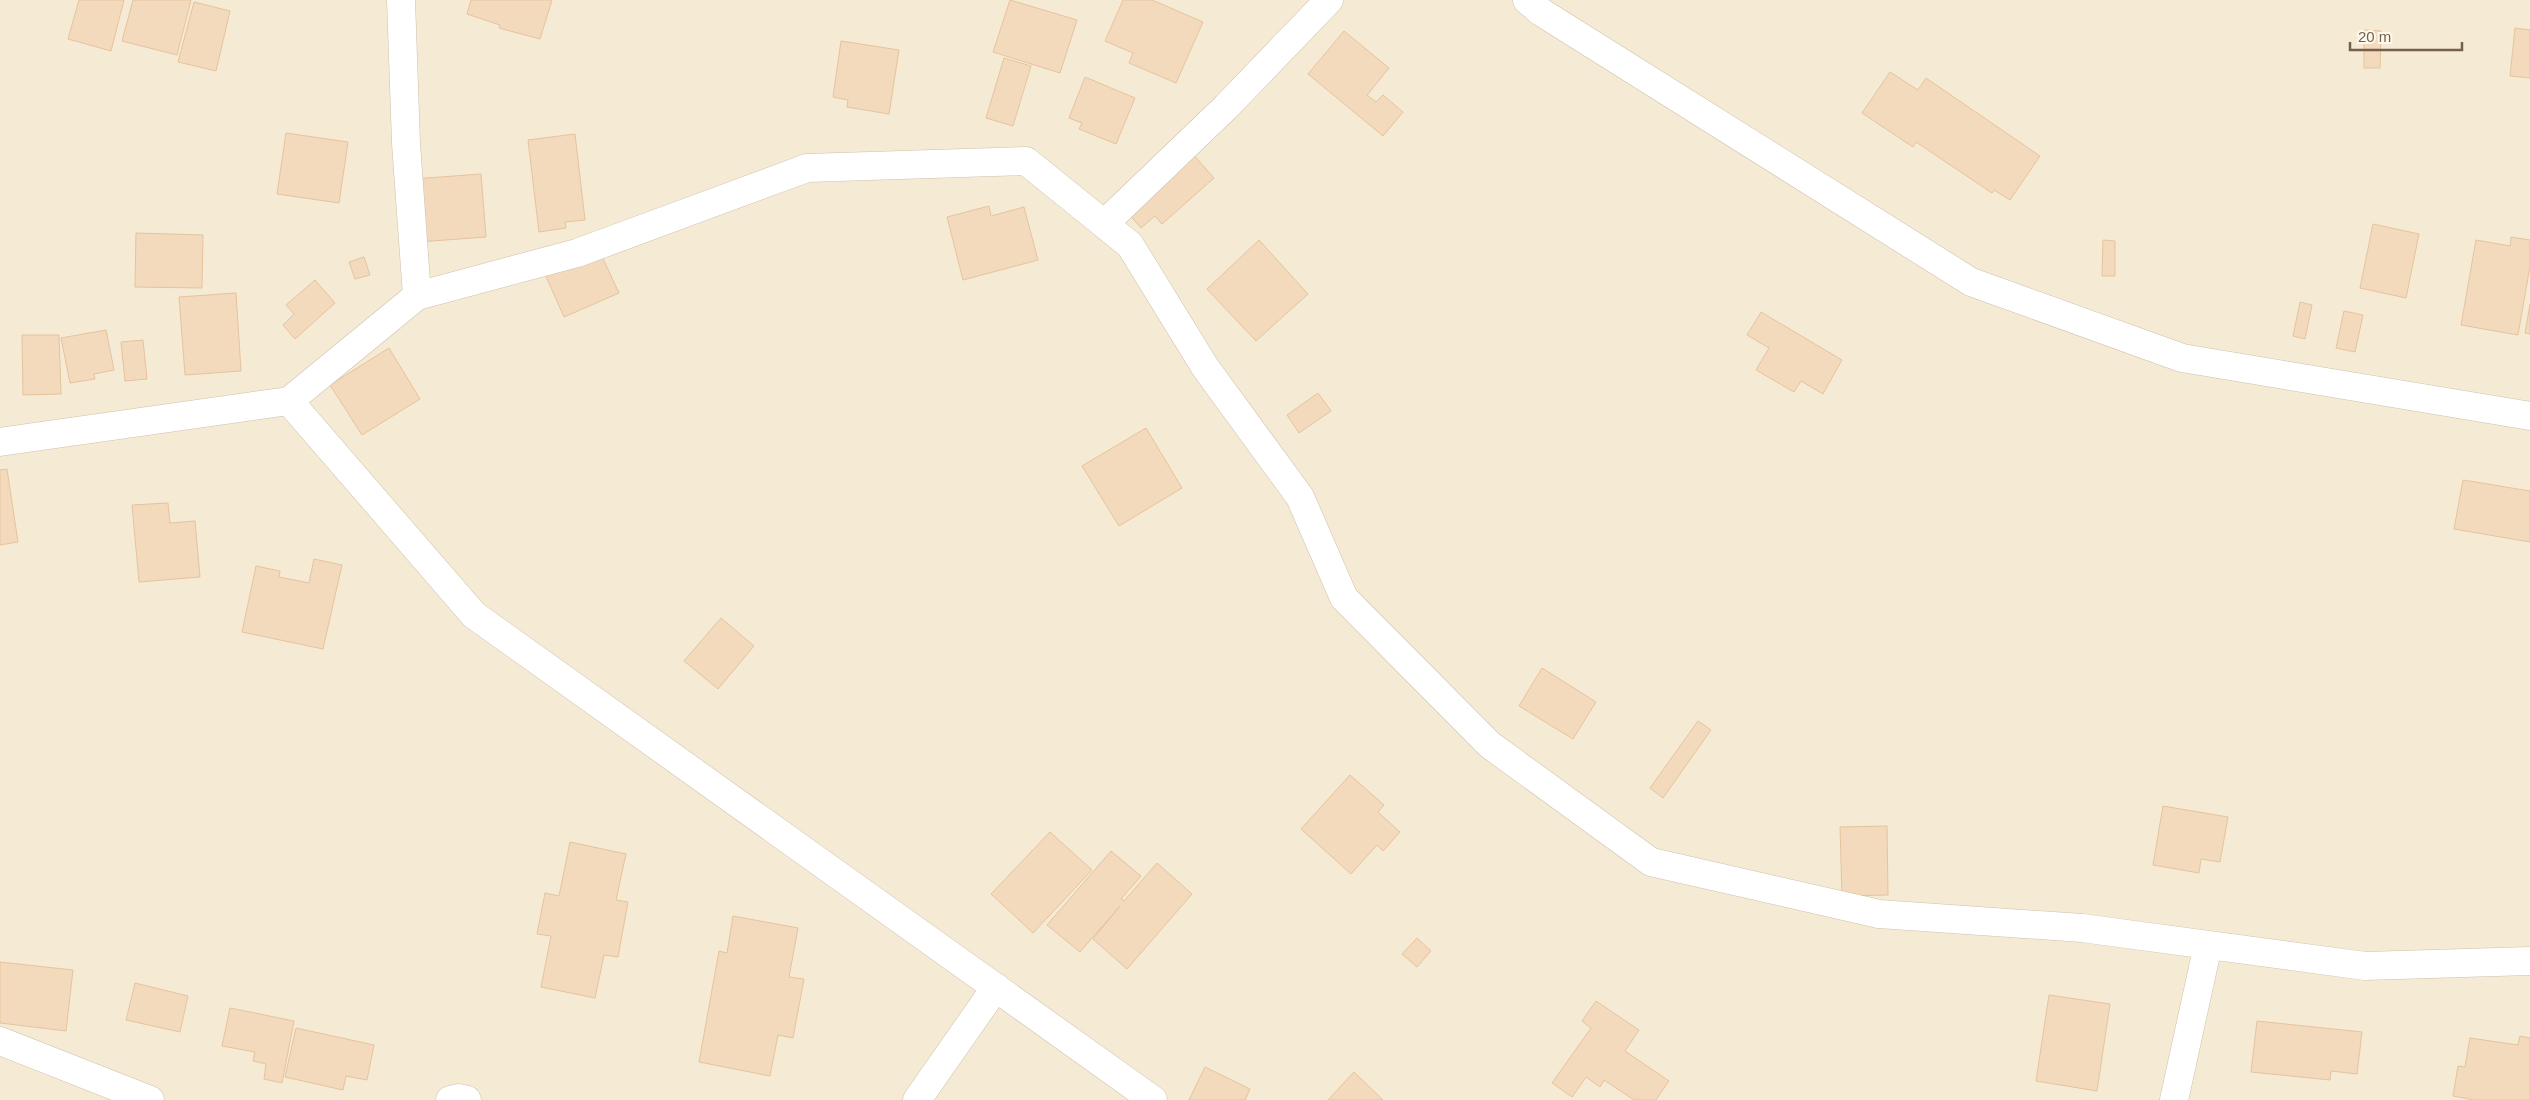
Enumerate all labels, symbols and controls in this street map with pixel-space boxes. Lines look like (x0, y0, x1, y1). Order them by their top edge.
scale bar (2350, 20, 2462, 52)
text: 20 m (2358, 28, 2391, 45)

